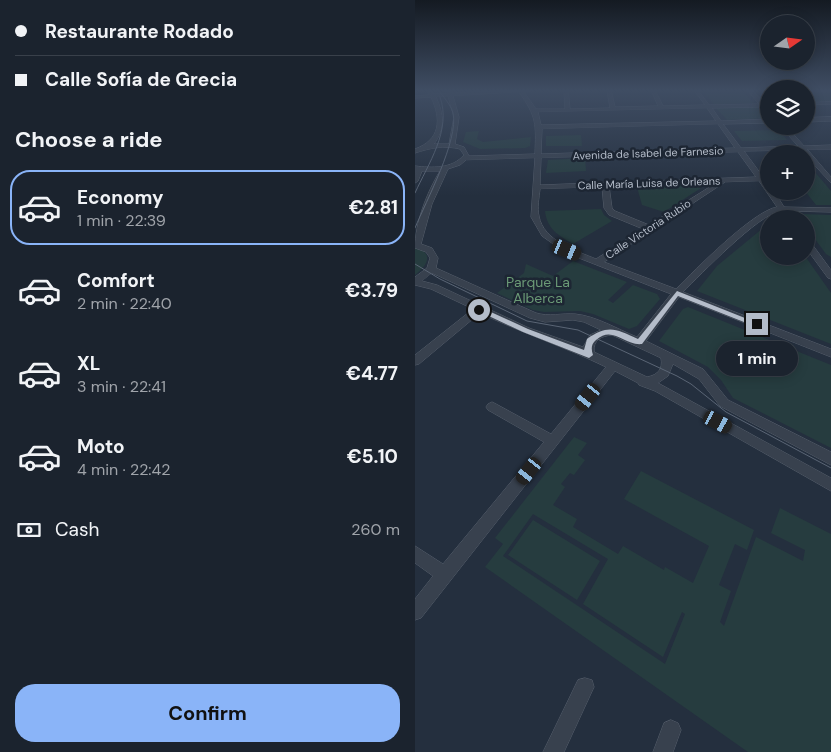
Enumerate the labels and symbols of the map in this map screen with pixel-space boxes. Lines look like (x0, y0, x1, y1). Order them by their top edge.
north arrow (760, 15, 815, 70)
street label: Avenida de Isabel de Farnesio (572, 143, 724, 163)
street label: Calle María Luisa de Orleans (577, 174, 721, 192)
street label: Calle Victoria Rubio (603, 196, 693, 262)
car (550, 237, 583, 263)
park label: Parque La Alberca (506, 273, 570, 307)
route start (468, 299, 490, 321)
route end (746, 313, 768, 335)
callout: 1 min (716, 342, 798, 376)
car (572, 381, 603, 413)
car (701, 408, 734, 436)
car (513, 455, 544, 487)

